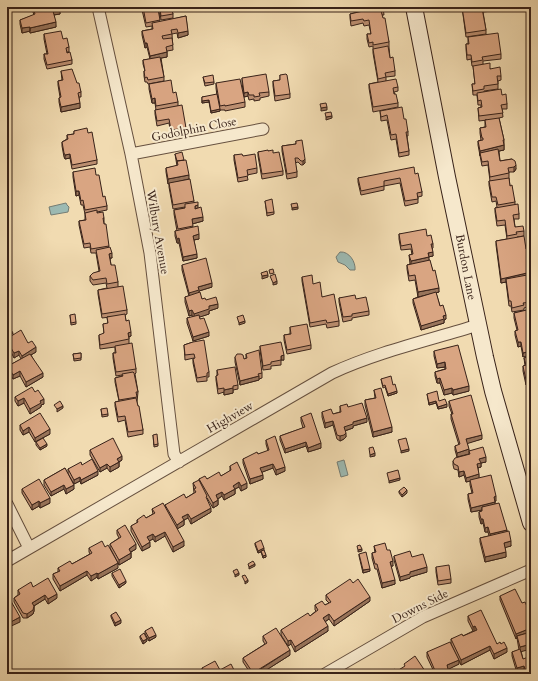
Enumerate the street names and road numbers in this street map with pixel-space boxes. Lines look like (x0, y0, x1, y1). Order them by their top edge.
street label: Godolphin Close (150, 113, 238, 145)
street label: Wilbury Avenue (143, 187, 173, 276)
street label: Burdon Lane (452, 233, 480, 301)
street label: Highview (204, 397, 257, 437)
street label: Downs Side (389, 585, 451, 627)

